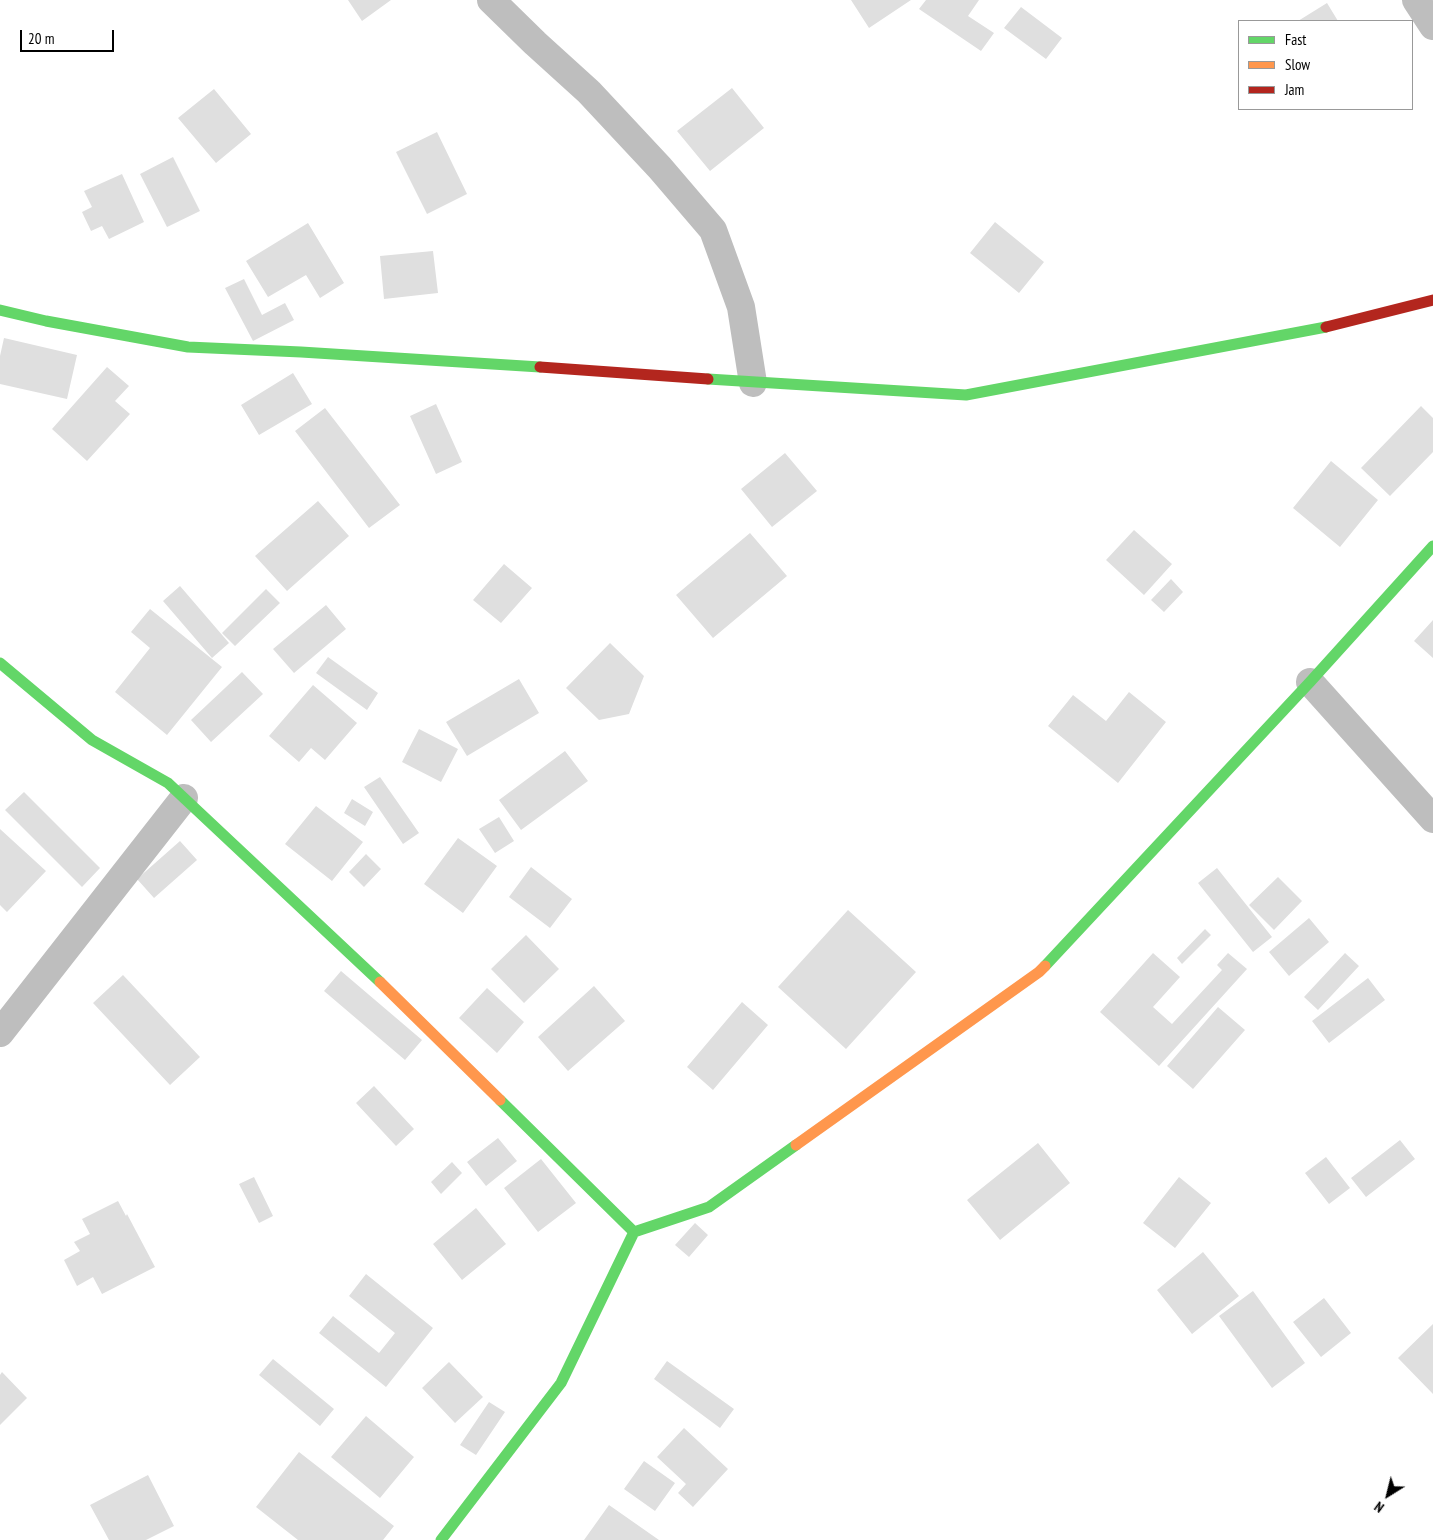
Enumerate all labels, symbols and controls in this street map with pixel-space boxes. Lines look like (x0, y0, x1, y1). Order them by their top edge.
scale bar (22, 20, 116, 52)
legend (1238, 20, 1413, 110)
text: 20 m (28, 29, 54, 48)
text: Fast (1285, 30, 1306, 49)
text: Slow (1285, 55, 1310, 74)
text: Jam (1285, 80, 1304, 99)
north arrow (1363, 1470, 1413, 1520)
text: N (1371, 1498, 1388, 1517)

